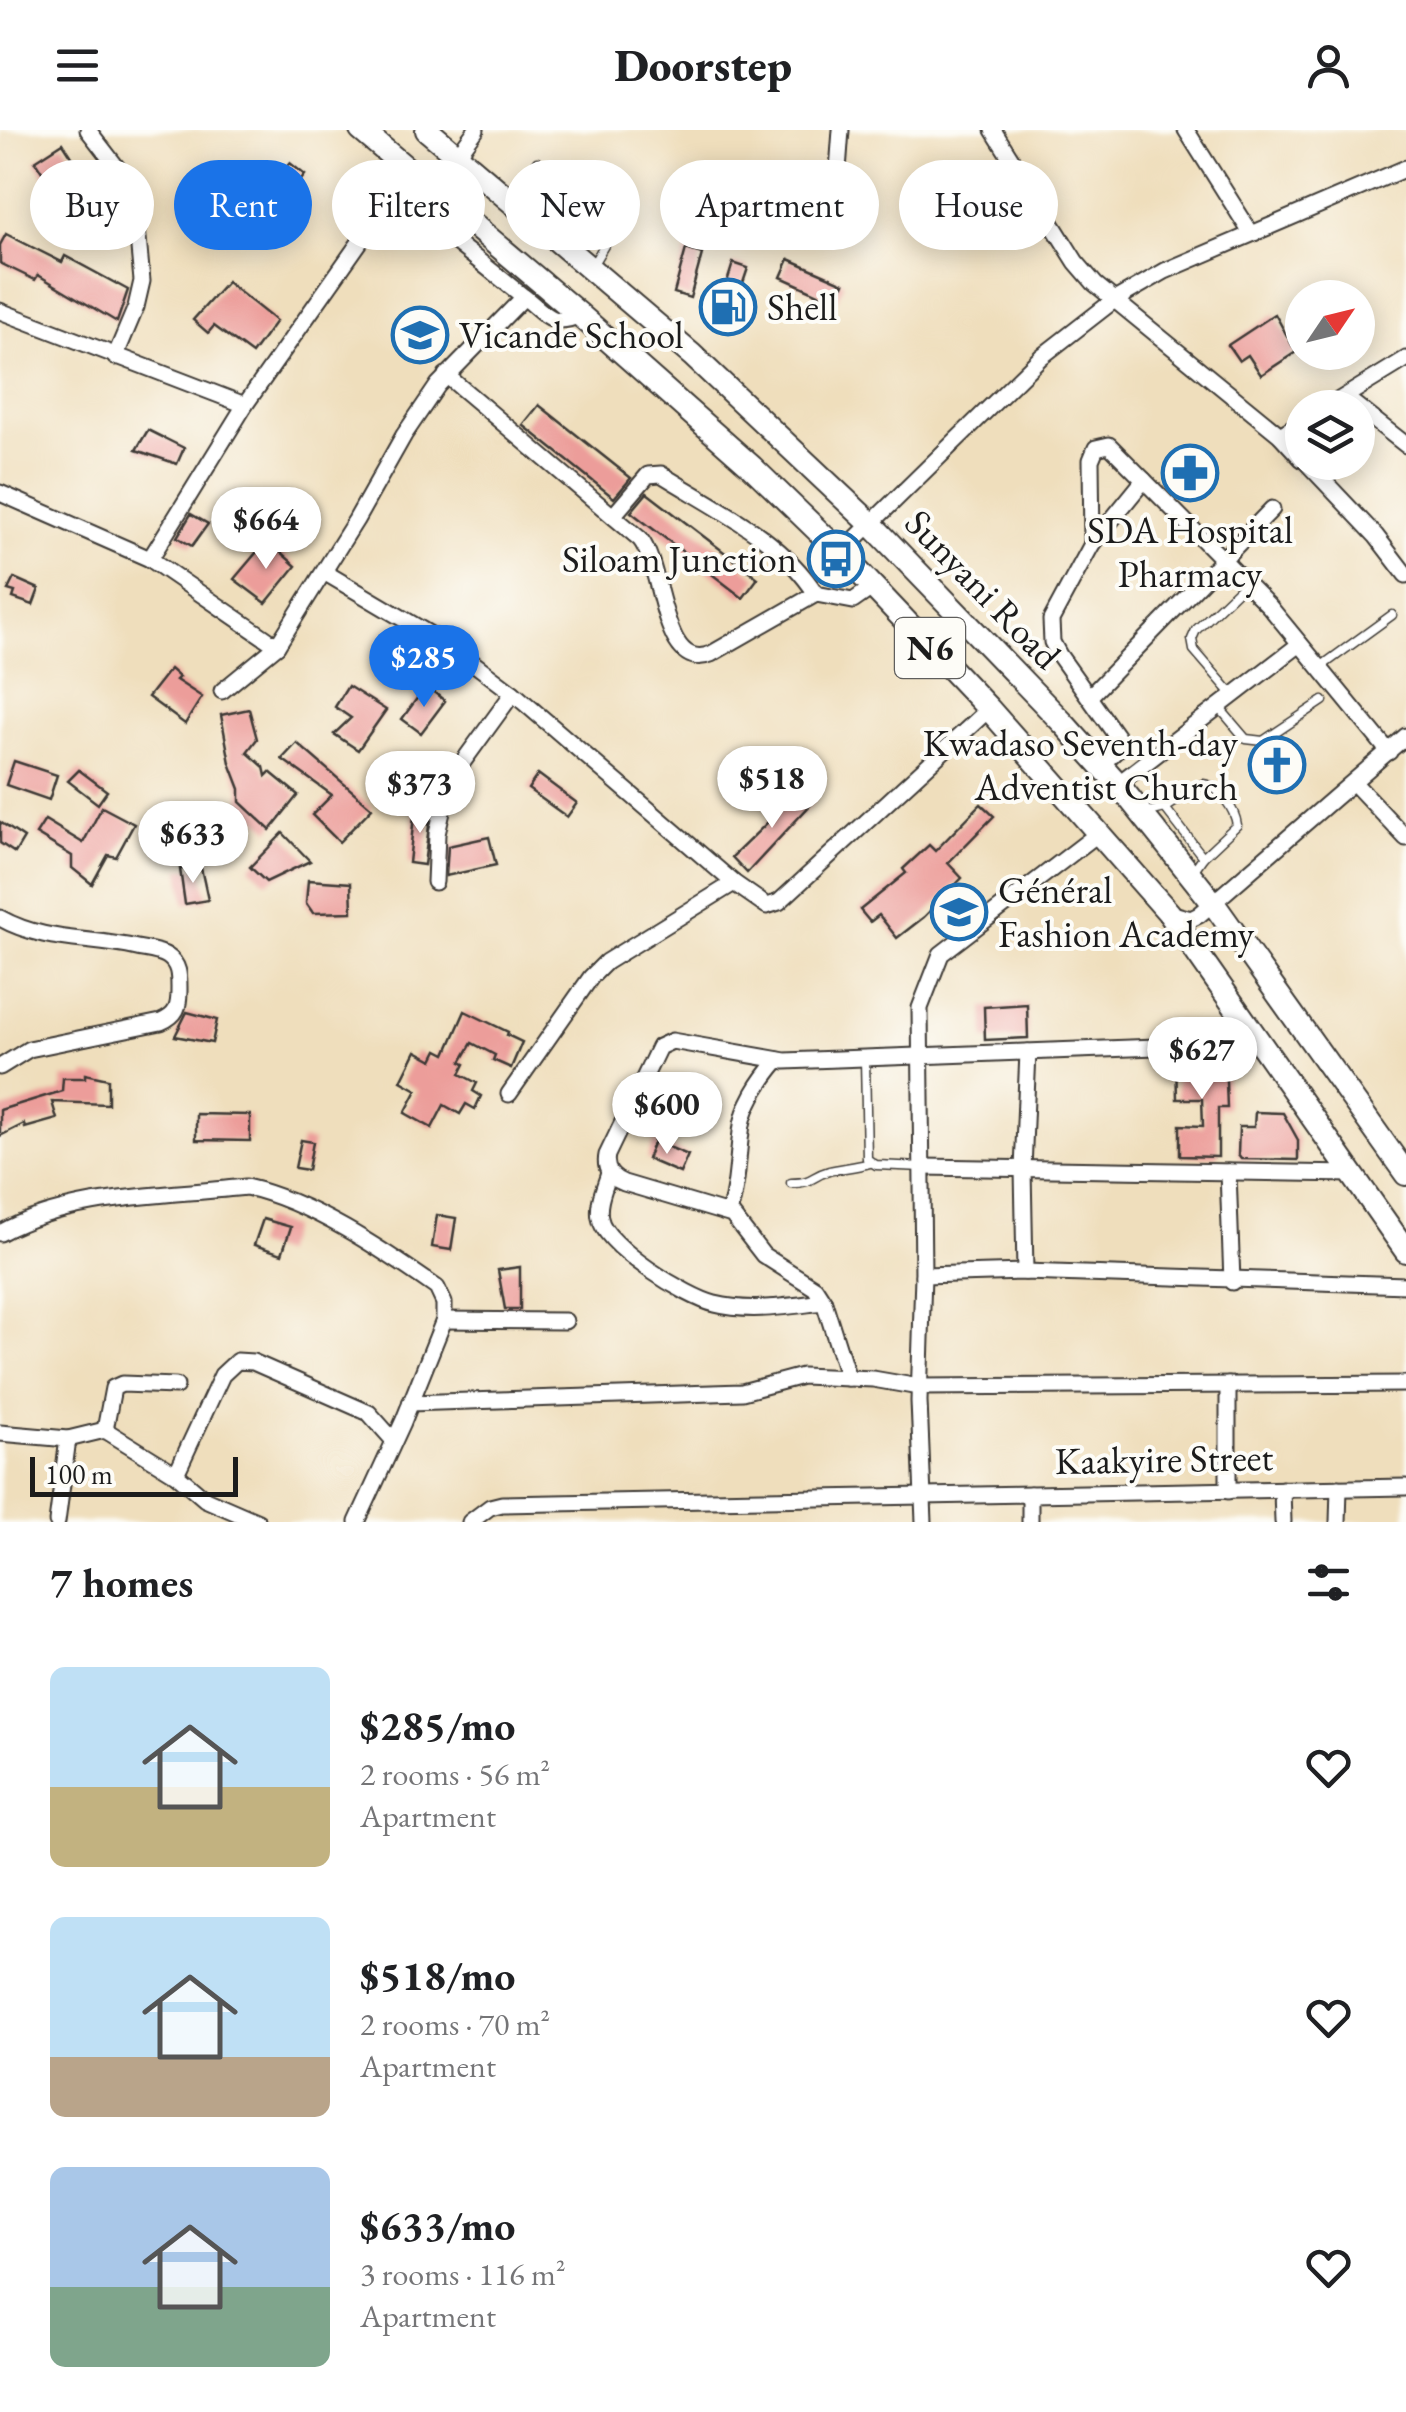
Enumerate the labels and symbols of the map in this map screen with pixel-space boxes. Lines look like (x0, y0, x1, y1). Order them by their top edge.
fuel station icon: Shell (698, 277, 758, 337)
north arrow (1285, 280, 1375, 370)
place label: Shell (767, 282, 837, 331)
school or university icon: Vicande School (390, 305, 450, 365)
place label: Vicande School (459, 310, 684, 359)
pharmacy icon: SDA Hospital Pharmacy (1160, 443, 1220, 503)
pin: $664 (207, 487, 325, 572)
street label: Sunyani Road (895, 498, 1072, 680)
place label: SDA Hospital Pharmacy (1087, 505, 1293, 598)
bus stop icon: Siloam Junction (806, 529, 866, 589)
place label: Siloam Junction (562, 534, 797, 583)
road number: N6 (895, 618, 965, 678)
pin: $285 (365, 625, 483, 710)
place label: Kwadaso Seventh-day Adventist Church (923, 718, 1238, 811)
church icon: Kwadaso Seventh-day Adventist Church (1247, 735, 1307, 795)
pin: $518 (713, 746, 831, 831)
pin: $373 (361, 751, 479, 836)
pin: $633 (134, 801, 252, 886)
place label: Général Fashion Academy (998, 865, 1255, 958)
school or university icon: Général Fashion Academy (929, 882, 989, 942)
pin: $627 (1143, 1017, 1261, 1102)
pin: $600 (608, 1072, 726, 1157)
street label: Kaakyire Street (1054, 1432, 1274, 1485)
scale bar (30, 1452, 238, 1496)

